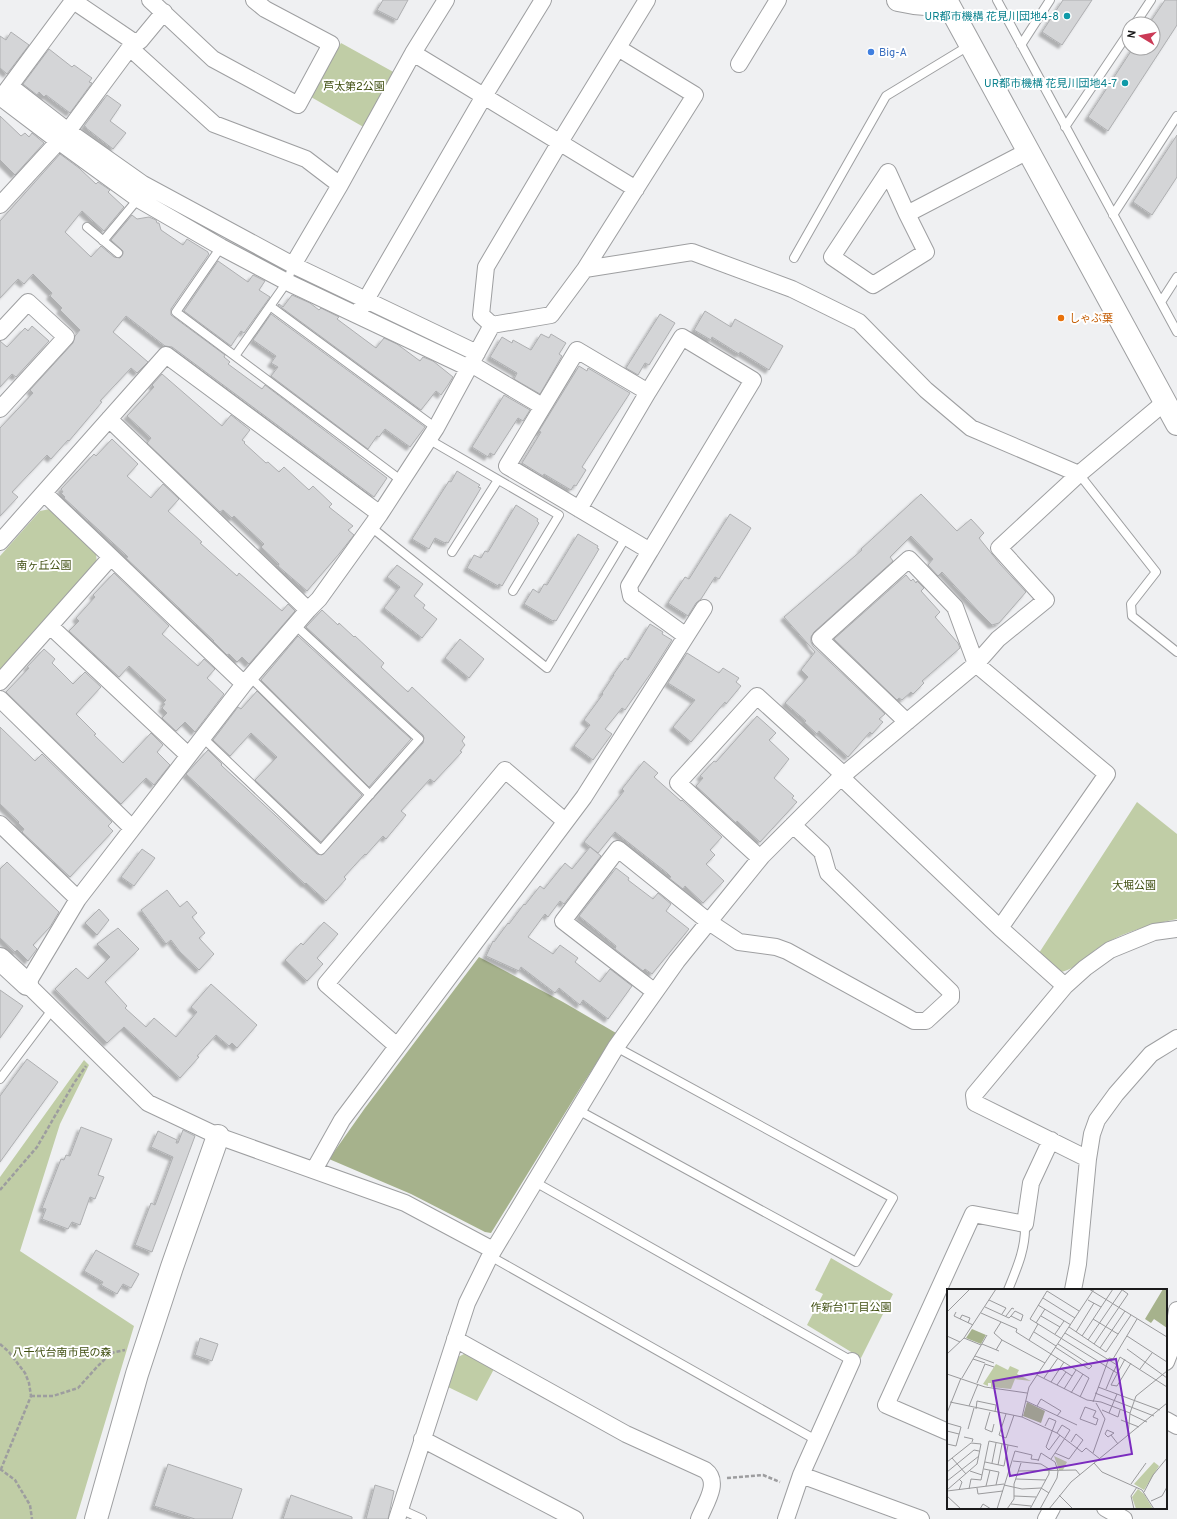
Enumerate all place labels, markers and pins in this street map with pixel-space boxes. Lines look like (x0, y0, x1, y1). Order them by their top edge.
place label: UR都市機構 花見川団地4-8 (925, 10, 1059, 24)
marker: UR都市機構 花見川団地4-8 (1062, 11, 1072, 21)
place label: Big-A (879, 46, 907, 60)
marker: Big-A (866, 47, 876, 57)
place label: UR都市機構 花見川団地4-7 (984, 77, 1117, 91)
marker: UR都市機構 花見川団地4-7 (1120, 78, 1130, 88)
place label: しゃぶ葉 (1069, 312, 1113, 326)
marker: しゃぶ葉 (1056, 313, 1066, 323)

